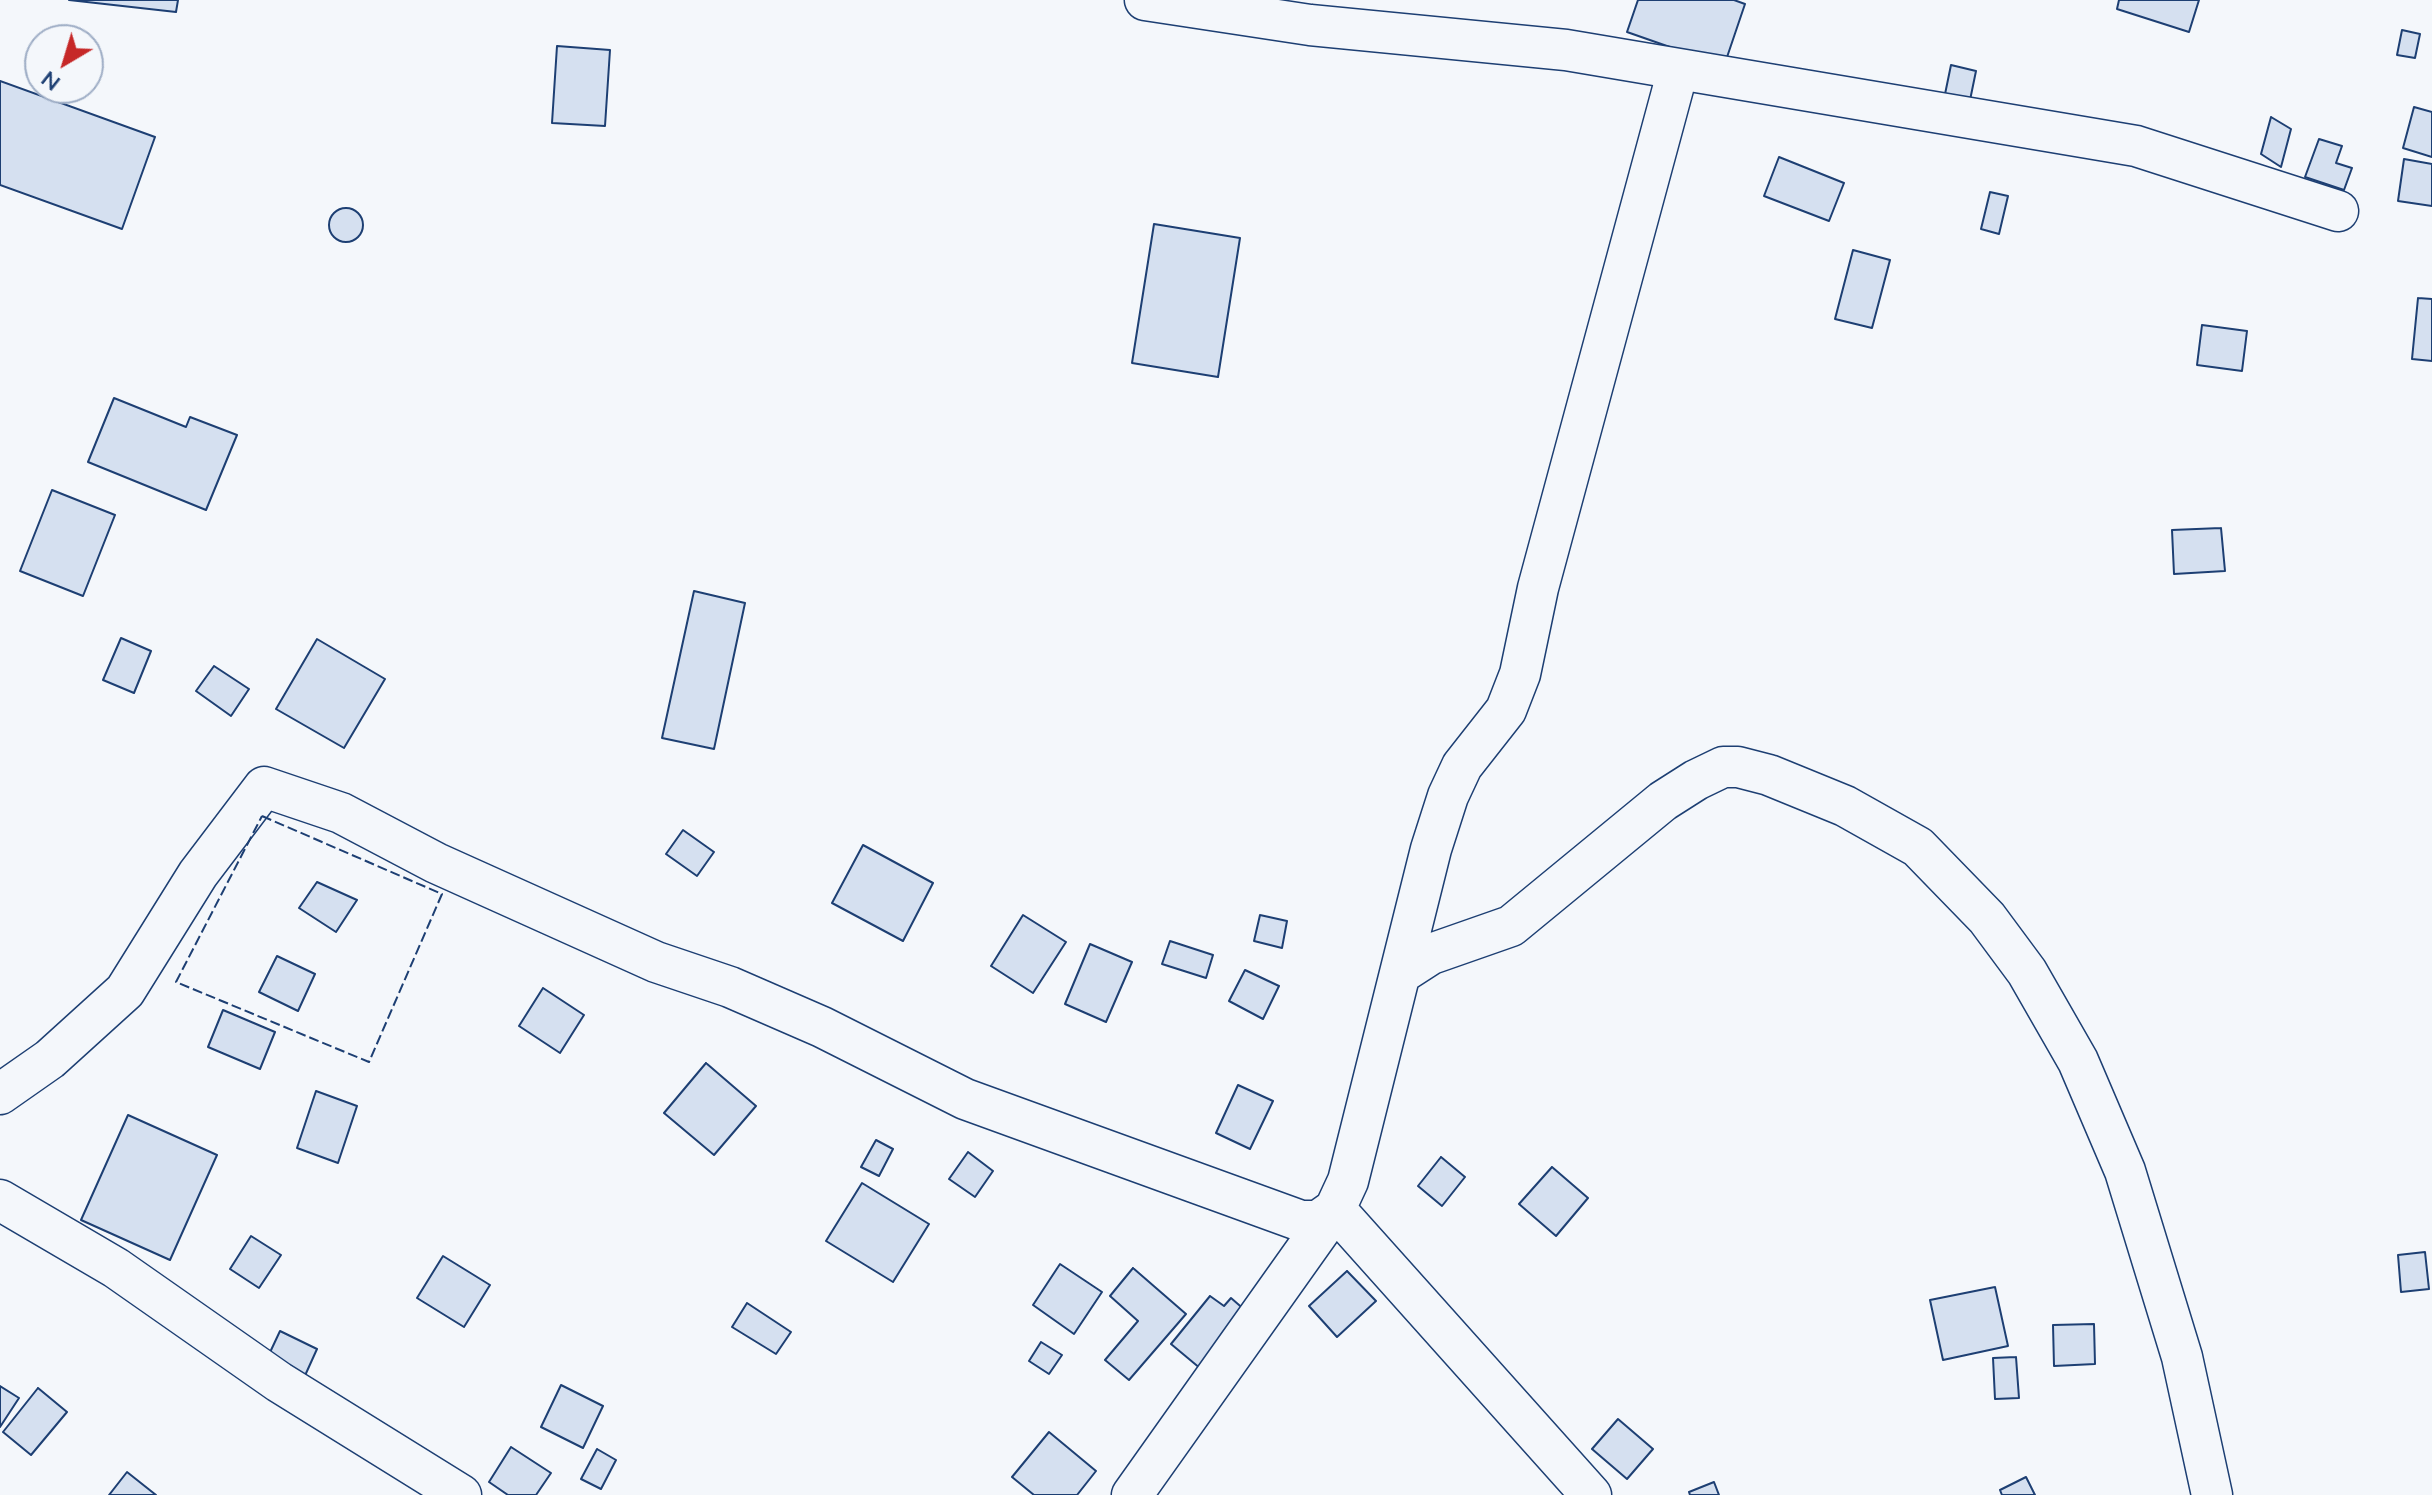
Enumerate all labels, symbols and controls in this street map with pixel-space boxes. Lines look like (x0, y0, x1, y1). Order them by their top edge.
north arrow (24, 24, 104, 104)
text: N (35, 65, 66, 97)

